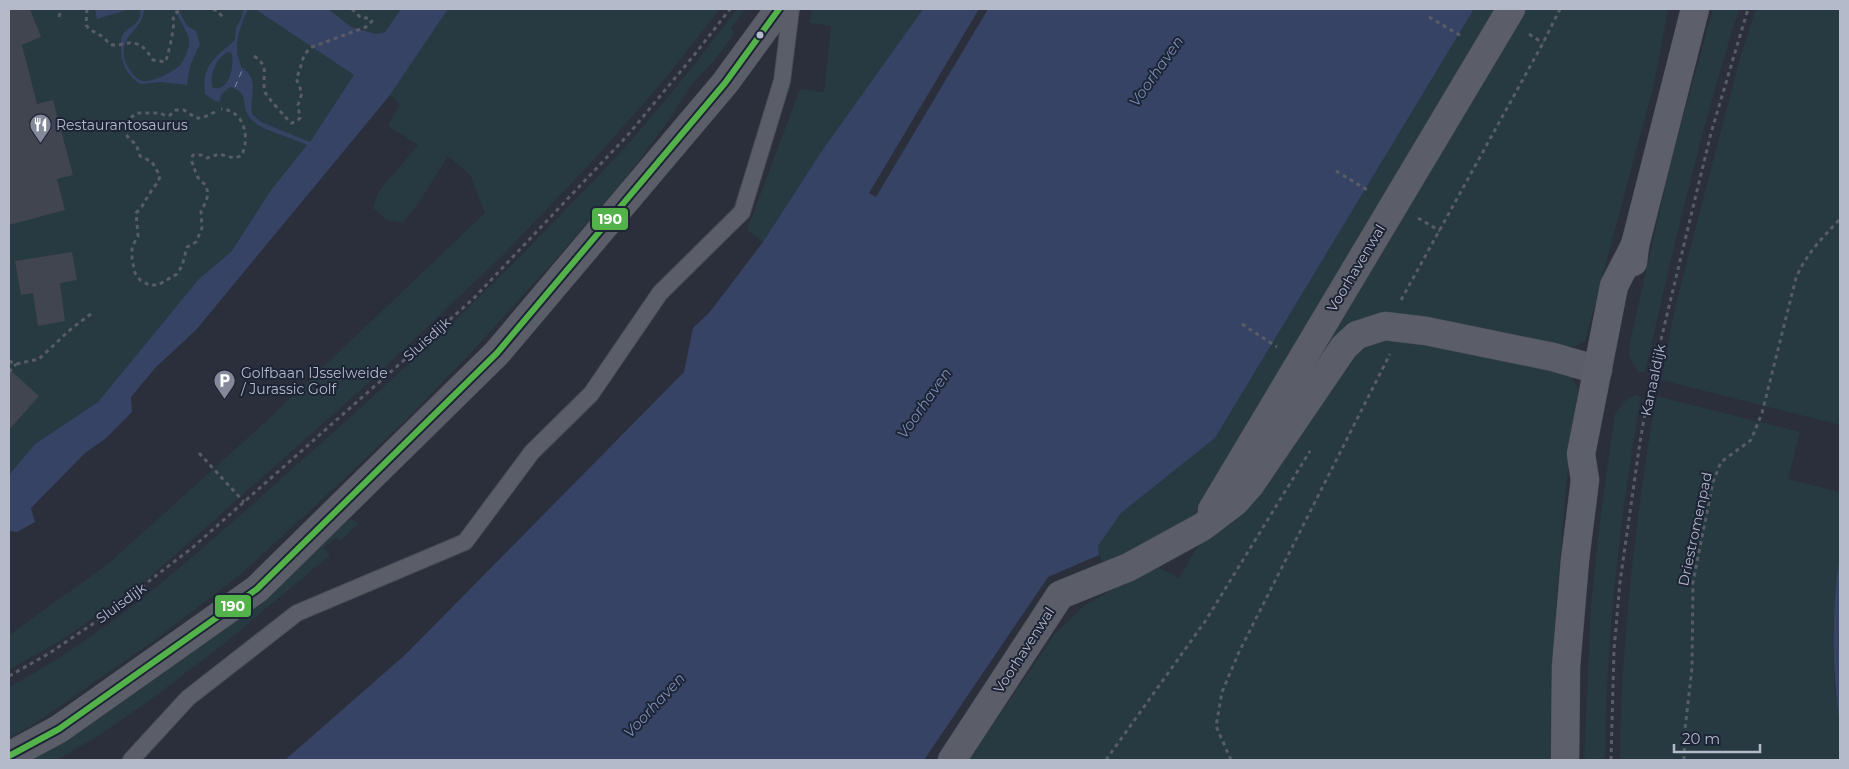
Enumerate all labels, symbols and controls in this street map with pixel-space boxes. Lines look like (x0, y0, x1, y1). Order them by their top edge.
unlabelled marker (755, 30, 765, 40)
water label: Voorhaven (1125, 32, 1187, 110)
restaurant icon: Restaurantosaurus (28, 113, 52, 144)
place label: Restaurantosaurus (56, 116, 188, 134)
line badge: 190 (591, 207, 629, 231)
text: 190 (598, 210, 622, 228)
street label: Voorhavenwal (1323, 221, 1389, 315)
street label: Sluisdijk (399, 313, 455, 365)
street label: Kanaaldijk (1637, 342, 1670, 418)
place label: Golfbaan IJsselweide / Jurassic Golf (240, 364, 388, 398)
water label: Voorhaven (893, 364, 955, 442)
parking icon: Golfbaan IJsselweide / Jurassic Golf (213, 369, 237, 400)
street label: Driestromenpad (1674, 470, 1716, 588)
street label: Sluisdijk (92, 578, 150, 627)
line badge: 190 (214, 594, 252, 618)
text: 190 (221, 597, 245, 615)
street label: Voorhavenwal (990, 604, 1058, 696)
water label: Voorhaven (619, 669, 689, 741)
scale bar (1674, 722, 1760, 754)
text: 20 m (1682, 729, 1720, 748)

